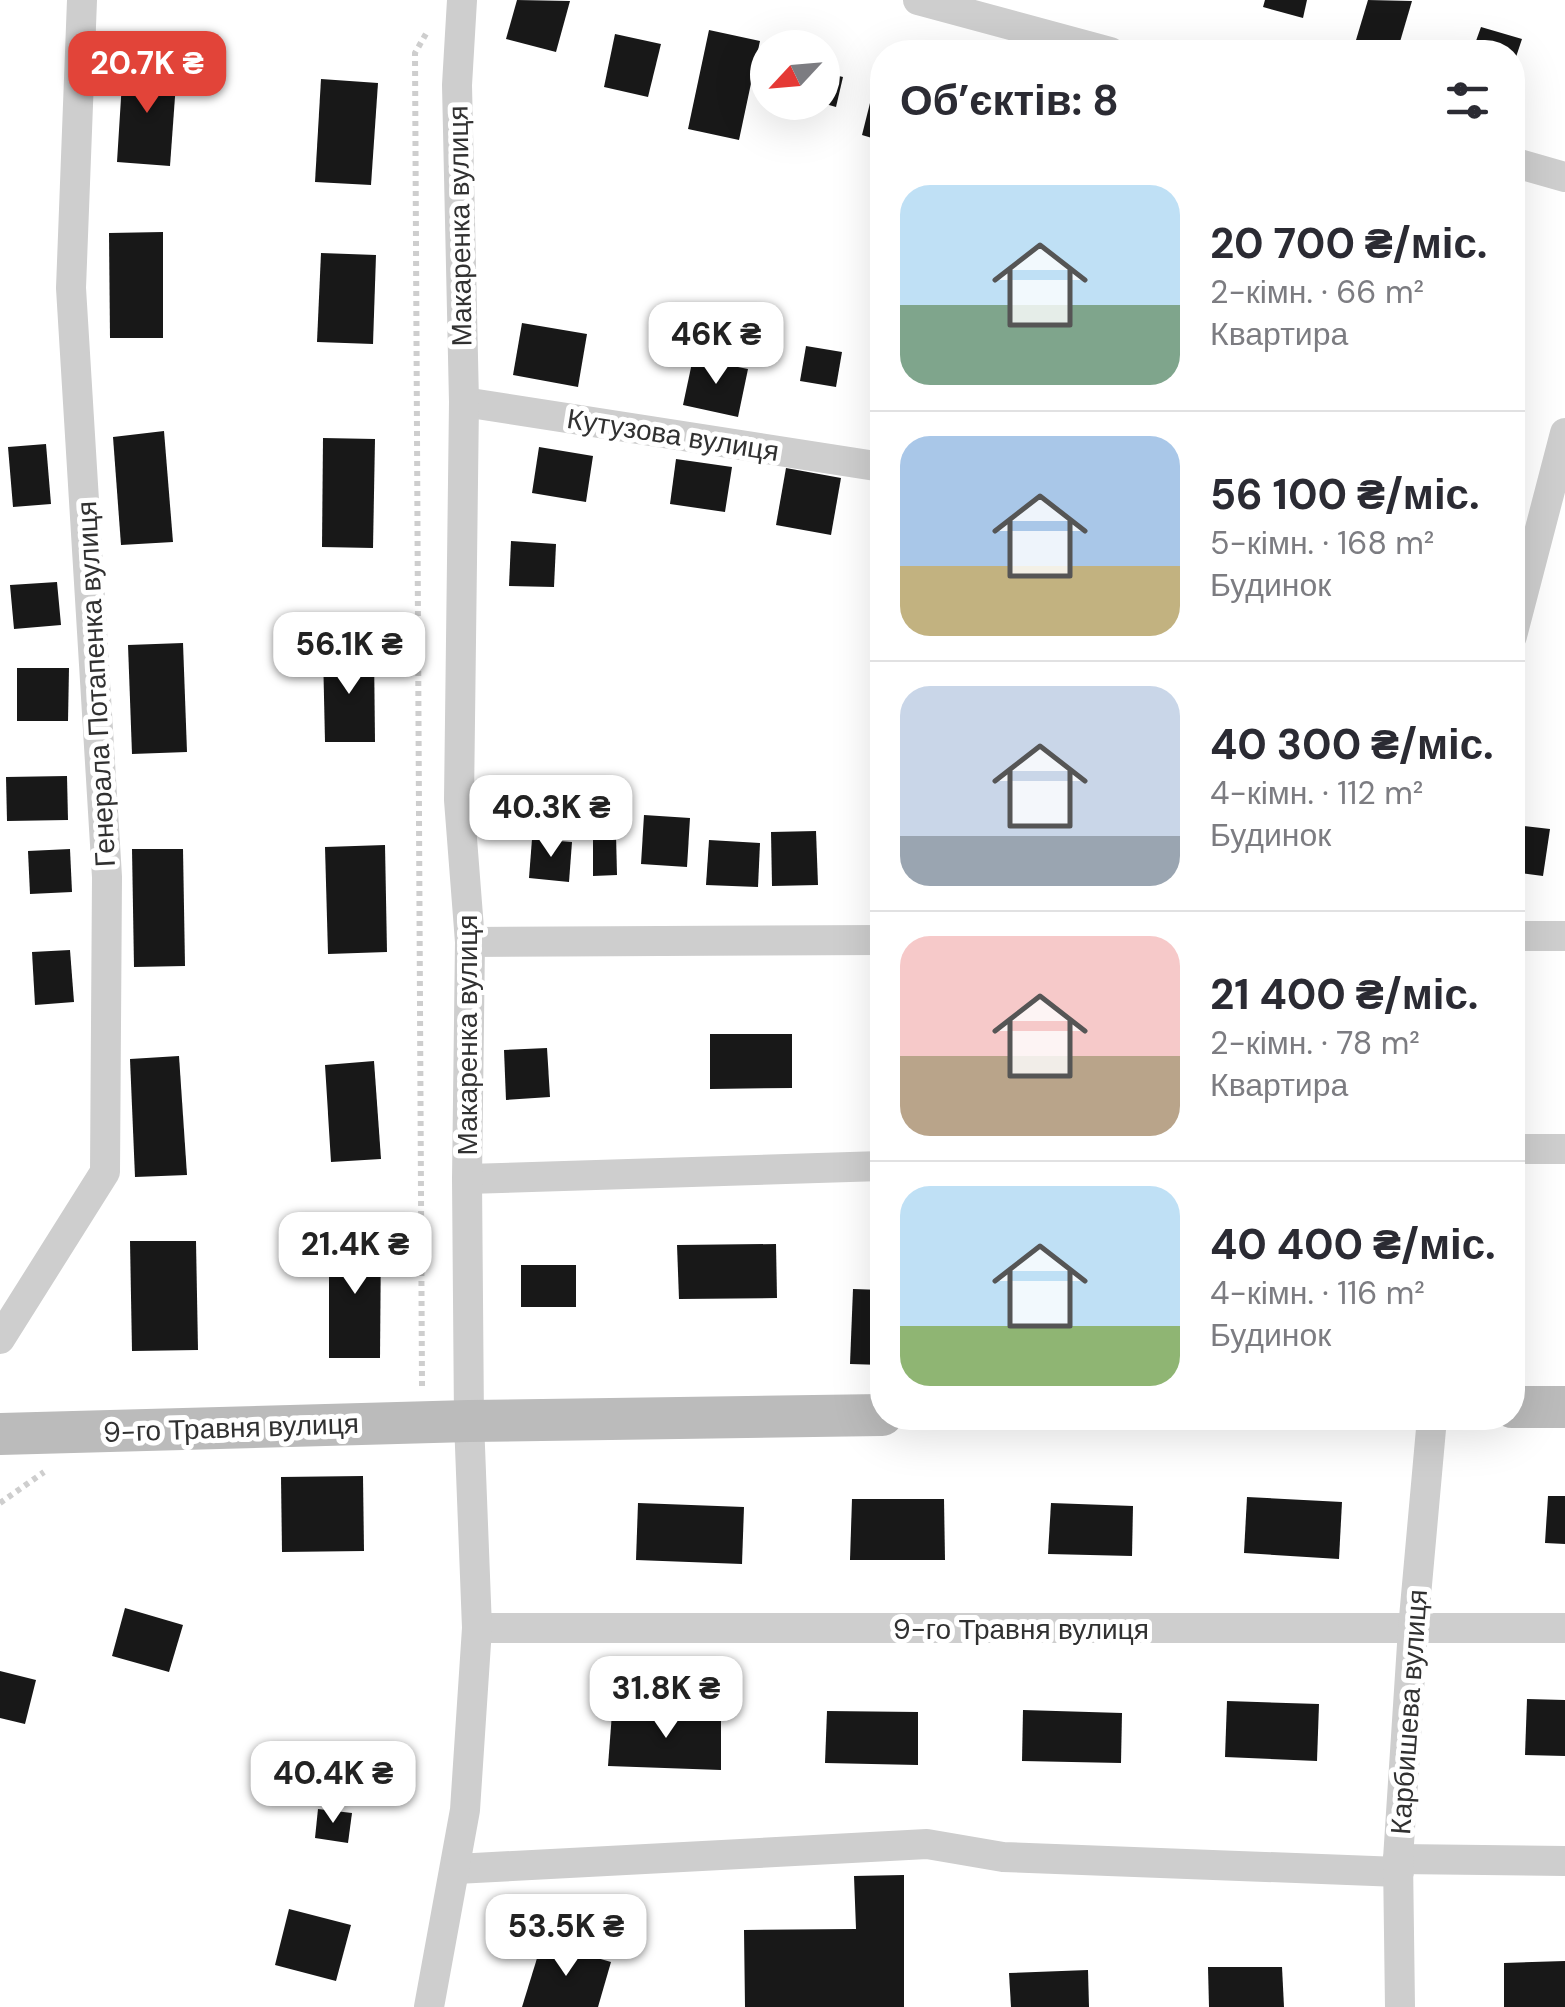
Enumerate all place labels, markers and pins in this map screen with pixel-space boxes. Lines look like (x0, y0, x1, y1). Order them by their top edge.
pin: 20.7K ₴ (55, 31, 239, 116)
pin: 46K ₴ (646, 302, 786, 387)
pin: 56.1K ₴ (257, 612, 441, 697)
pin: 40.3K ₴ (459, 775, 643, 860)
pin: 21.4K ₴ (263, 1212, 447, 1297)
pin: 31.8K ₴ (574, 1656, 758, 1741)
pin: 40.4K ₴ (241, 1741, 425, 1826)
pin: 53.5K ₴ (474, 1894, 658, 1979)

